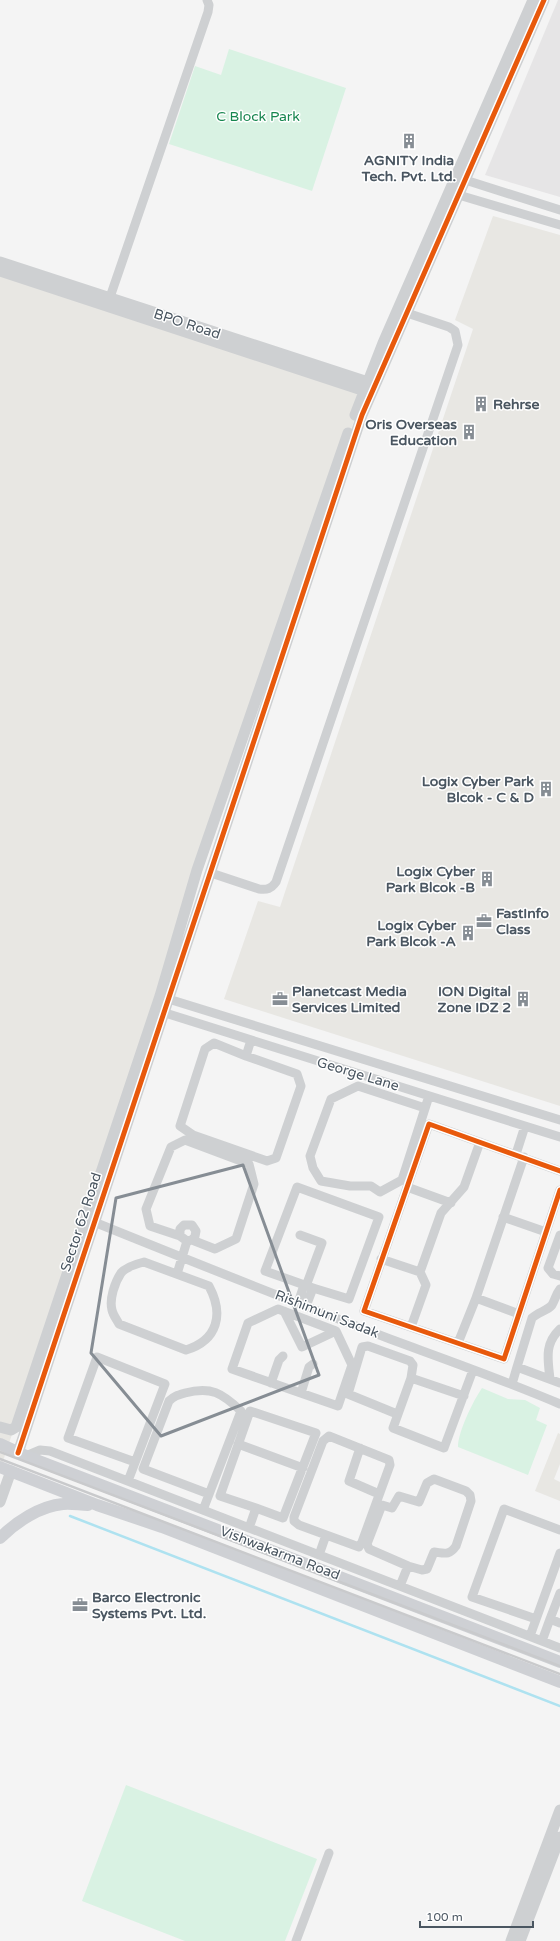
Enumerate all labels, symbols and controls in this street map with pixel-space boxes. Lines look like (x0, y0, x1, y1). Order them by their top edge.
park label: C Block Park (216, 108, 300, 125)
building icon: AGNITY India Tech. Pvt. Ltd. (400, 132, 418, 150)
place label: AGNITY India Tech. Pvt. Ltd. (361, 152, 456, 185)
street label: BPO Road (151, 305, 223, 343)
building icon: Rehrse (472, 395, 490, 413)
place label: Rehrse (493, 396, 539, 413)
place label: Oris Overseas Education (365, 416, 457, 449)
building icon: Oris Overseas Education (460, 423, 478, 441)
place label: Logix Cyber Park Blcok - C & D (422, 773, 534, 806)
building icon: Logix Cyber Park Blcok - C & D (537, 780, 555, 798)
place label: Logix Cyber Park Blcok -B (386, 863, 476, 896)
building icon: Logix Cyber Park Blcok -B (478, 870, 496, 888)
place label: FastInfo Class (496, 905, 549, 938)
office icon: FastInfo Class (475, 912, 493, 930)
place label: Logix Cyber Park Blcok -A (366, 917, 457, 950)
building icon: Logix Cyber Park Blcok -A (459, 924, 477, 942)
place label: Planetcast Media Services Limited (292, 983, 407, 1016)
place label: ION Digital Zone IDZ 2 (438, 983, 511, 1016)
office icon: Planetcast Media Services Limited (271, 990, 289, 1008)
building icon: ION Digital Zone IDZ 2 (514, 990, 532, 1008)
street label: George Lane (315, 1053, 401, 1095)
street label: Sector 62 Road (57, 1170, 105, 1274)
street label: Rishimuni Sadak (273, 1286, 382, 1342)
street label: Vishwakarma Road (218, 1522, 342, 1584)
place label: Barco Electronic Systems Pvt. Ltd. (92, 1589, 206, 1622)
office icon: Barco Electronic Systems Pvt. Ltd. (71, 1596, 89, 1614)
scale bar (420, 1903, 533, 1929)
text: 100 m (426, 1910, 463, 1924)

